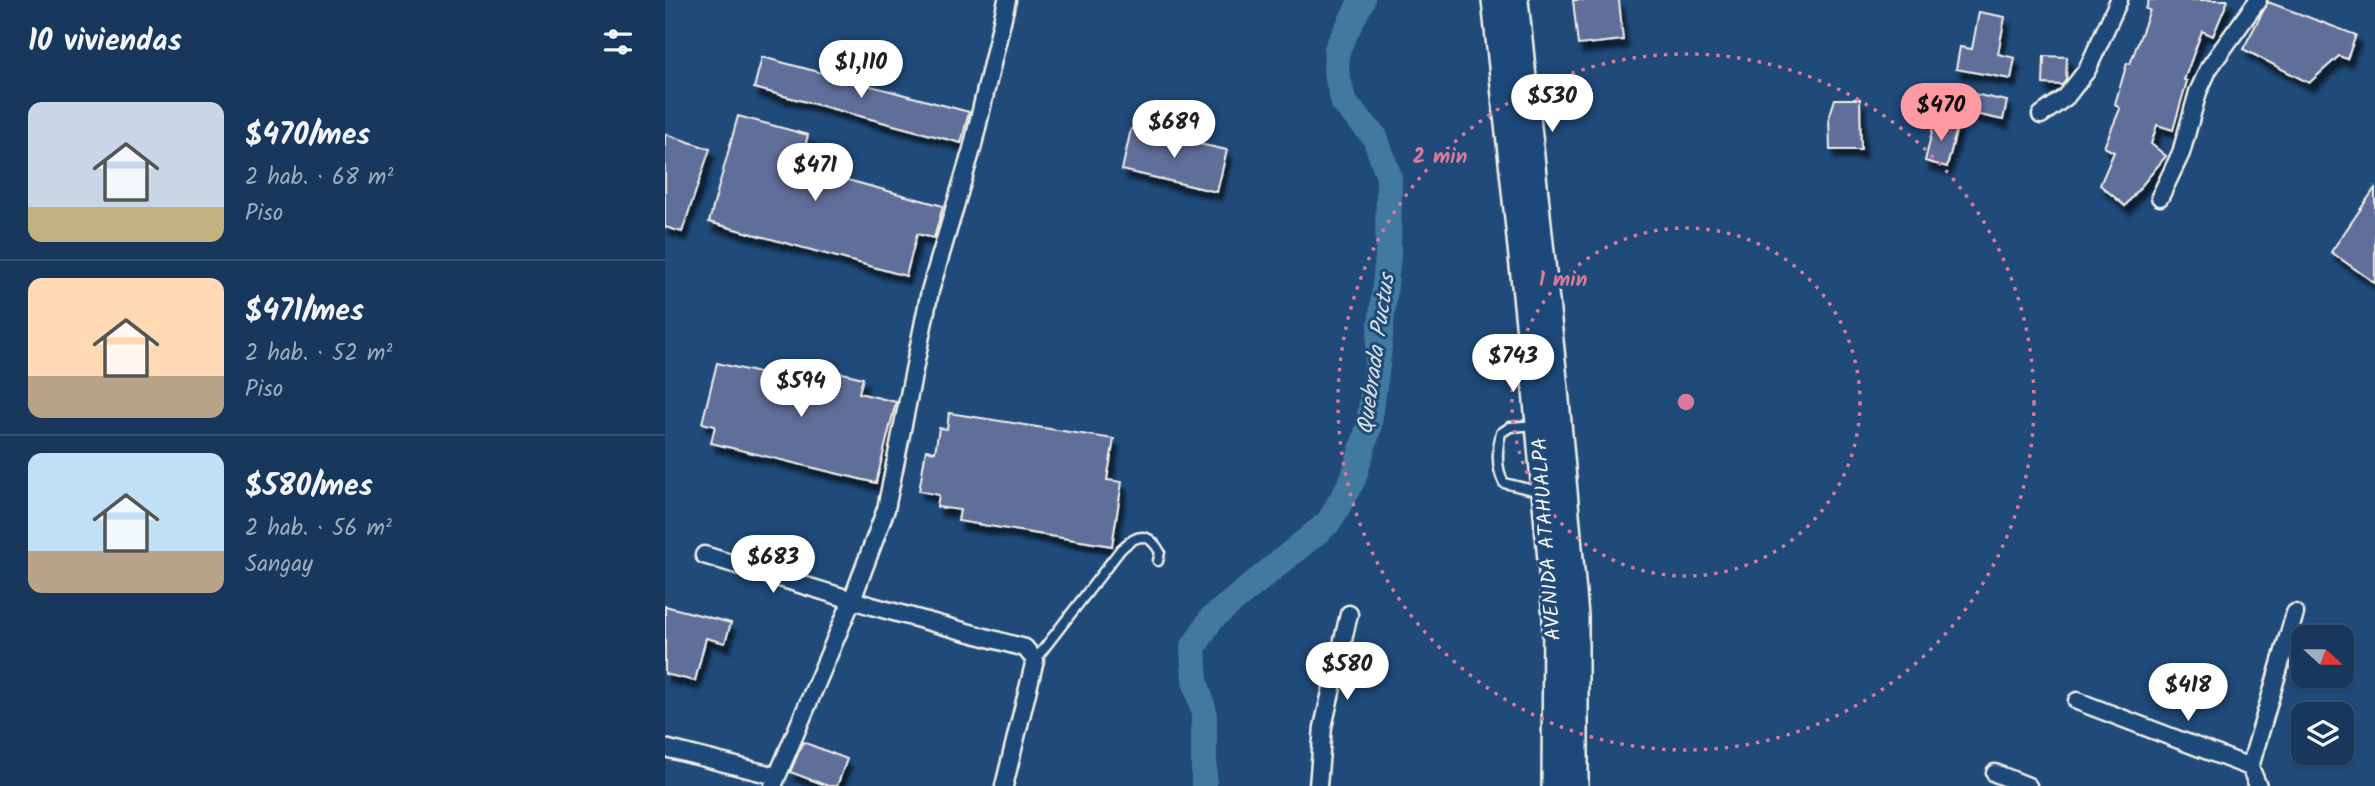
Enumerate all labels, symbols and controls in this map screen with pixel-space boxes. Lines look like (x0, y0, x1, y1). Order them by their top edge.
text: 10 viviendas (28, 18, 182, 66)
icon: filters (599, 23, 637, 61)
pin: $1,110 (804, 41, 918, 100)
text: $1,110 (835, 45, 887, 81)
pin: $530 (1511, 74, 1593, 134)
text: $530 (1527, 79, 1577, 115)
pin: $470 (1900, 83, 1982, 143)
text: $470 (1917, 88, 1965, 124)
pin: $689 (1133, 100, 1215, 160)
text: $689 (1148, 105, 1200, 141)
text: $470/mes (245, 112, 370, 160)
icon: home (84, 130, 168, 214)
text: 2 min (1413, 141, 1467, 174)
pin: $471 (774, 144, 856, 203)
text: $471 (793, 148, 837, 184)
text: 2 hab. · 68 m² (245, 160, 393, 196)
text: Piso (245, 196, 283, 232)
text: 1 min (1539, 264, 1587, 297)
water label: Quebrada Puctus (1348, 270, 1406, 437)
text: $471/mes (245, 288, 364, 336)
icon: home (84, 306, 168, 390)
pin: $743 (1472, 334, 1554, 394)
text: 2 hab. · 52 m² (245, 336, 392, 372)
text: $743 (1488, 339, 1538, 375)
pin: $594 (760, 360, 842, 419)
text: $594 (776, 364, 826, 400)
text: Piso (245, 372, 283, 408)
centre of rings (1674, 390, 1698, 414)
street label: AVENIDA ATAHUALPA (1524, 436, 1571, 642)
text: $580/mes (245, 463, 373, 511)
icon: home (84, 481, 168, 565)
text: 2 hab. · 56 m² (245, 511, 392, 547)
pin: $683 (732, 536, 814, 595)
text: $683 (747, 540, 799, 576)
text: Sangay (245, 547, 313, 583)
north arrow (2291, 625, 2354, 688)
map controls (2291, 625, 2354, 765)
pin: $580 (1306, 642, 1388, 702)
text: $580 (1322, 647, 1372, 683)
pin: $418 (2147, 664, 2229, 723)
text: $418 (2165, 668, 2211, 704)
button: layers (2291, 702, 2354, 765)

